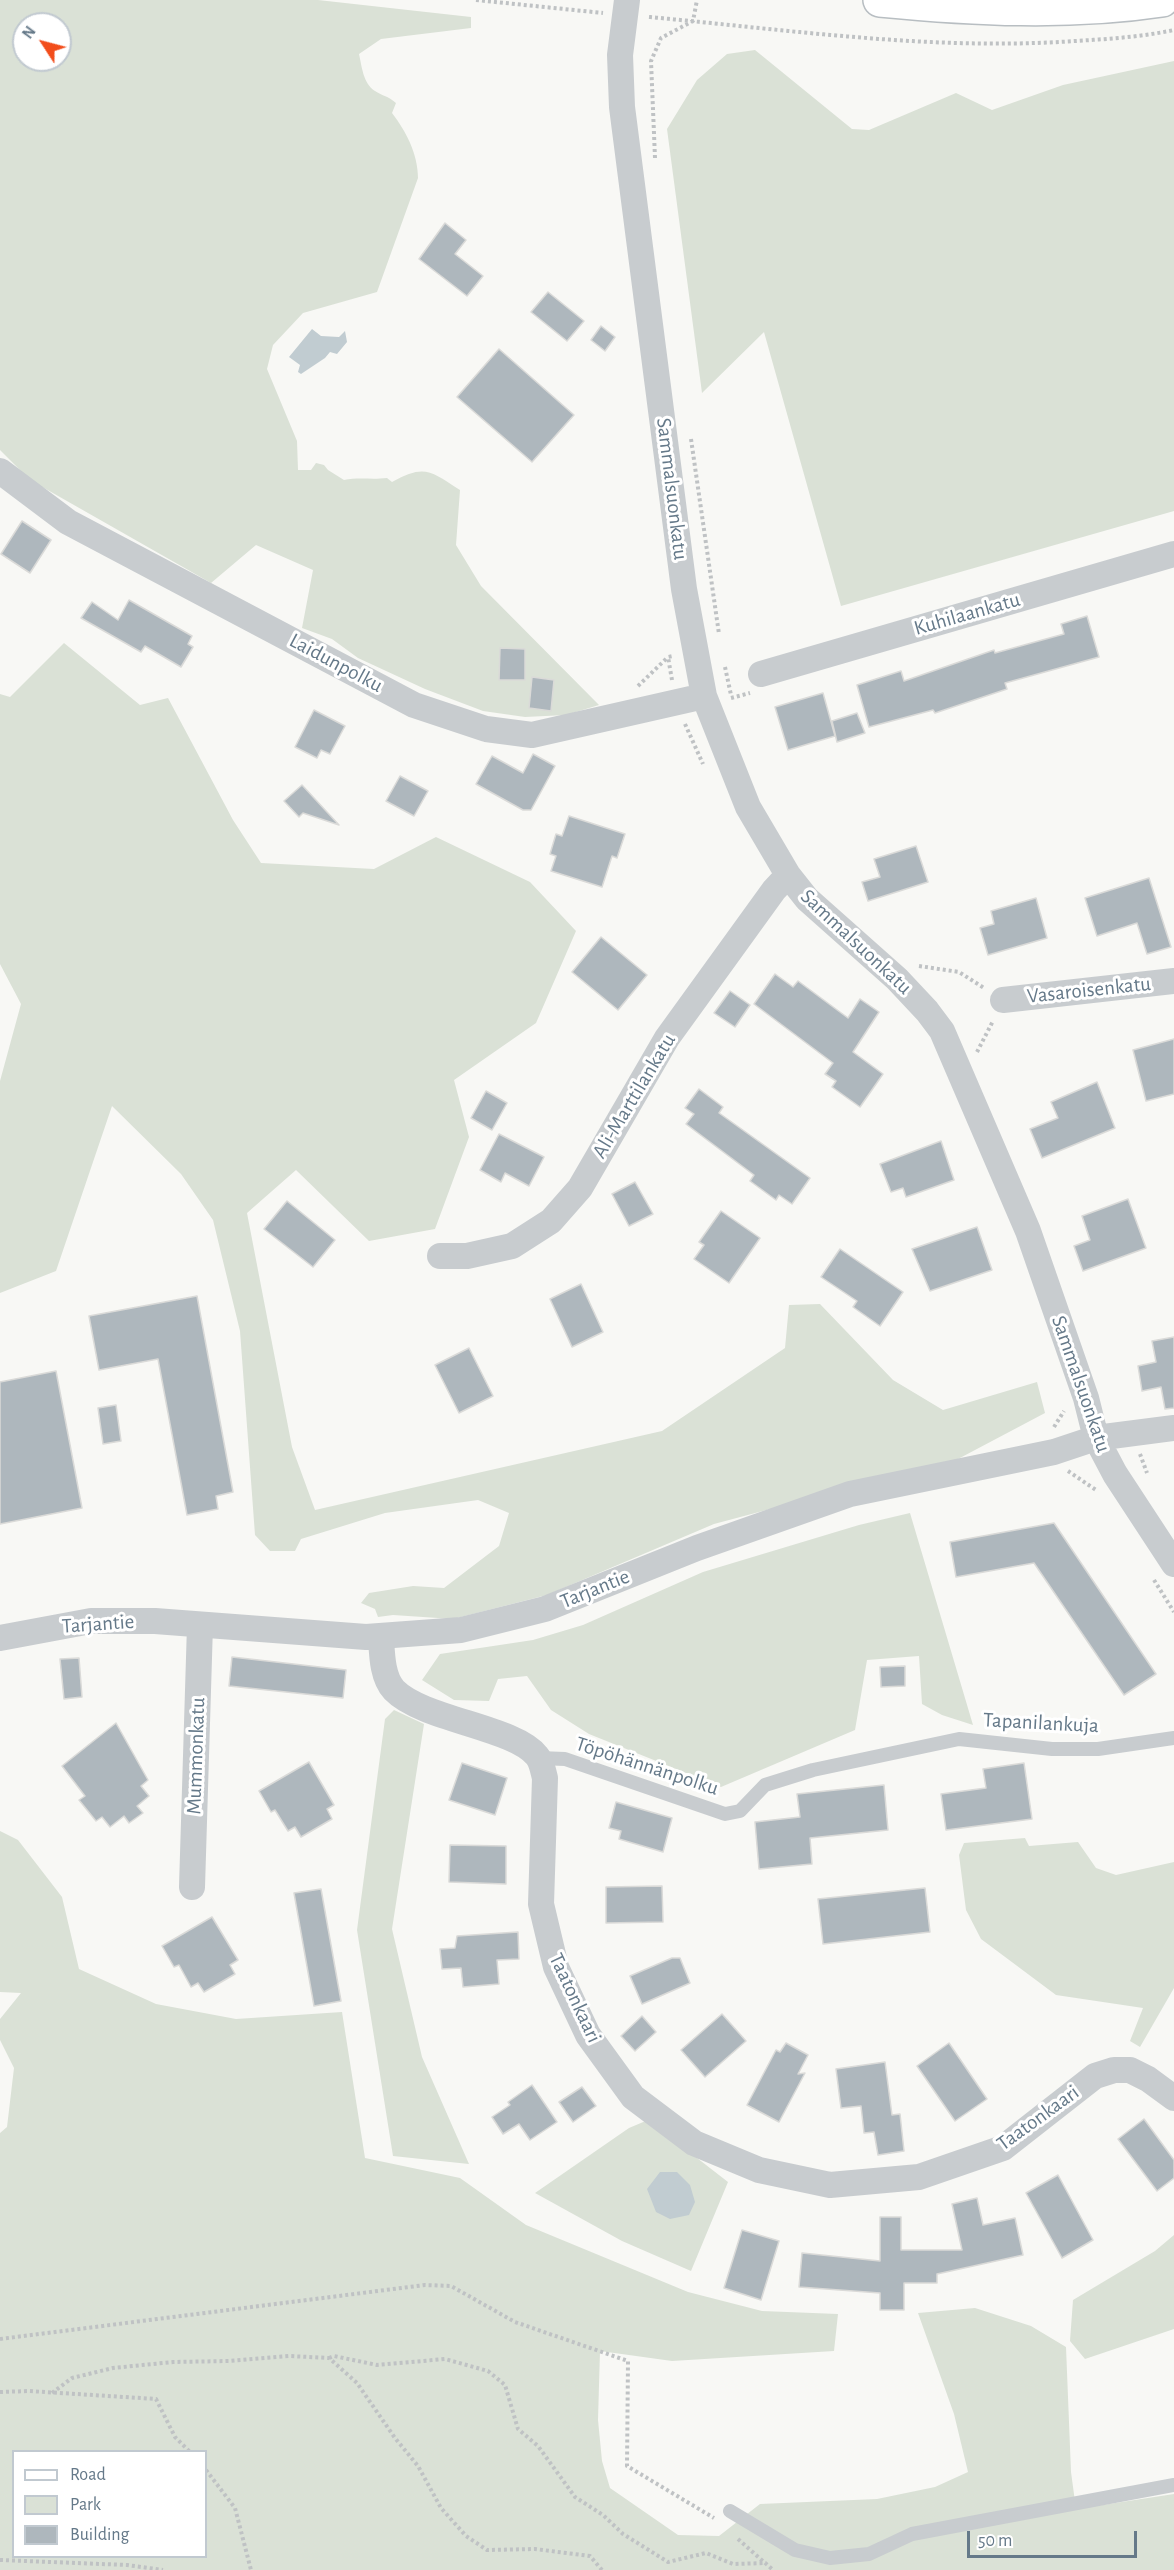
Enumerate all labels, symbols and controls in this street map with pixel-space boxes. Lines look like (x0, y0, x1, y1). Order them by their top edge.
north arrow (12, 12, 72, 72)
text: N (19, 23, 39, 42)
street label: Sammalsuonkatu (651, 417, 693, 561)
street label: Kuhilaankatu (911, 587, 1023, 641)
street label: Laidunpolku (285, 628, 387, 698)
street label: Sammalsuonkatu (795, 884, 917, 1000)
street label: Vasaroisenkatu (1026, 971, 1152, 1009)
street label: Ali-Marttilankatu (587, 1029, 681, 1163)
street label: Sammalsuonkatu (1046, 1312, 1116, 1456)
street label: Tarjantie (557, 1564, 633, 1614)
street label: Tarjantie (61, 1609, 135, 1639)
street label: Mummonkatu (181, 1697, 211, 1815)
street label: Tapanilankuja (983, 1707, 1099, 1739)
street label: Töpöhännänpolku (572, 1731, 722, 1801)
street label: Taatonkaari (543, 1949, 607, 2047)
street label: Taatonkaari (992, 2080, 1084, 2156)
legend (12, 2450, 207, 2558)
text: Road (70, 2466, 106, 2484)
text: Park (70, 2496, 101, 2514)
scale bar (970, 2519, 1140, 2557)
text: Building (70, 2526, 129, 2544)
text: 50 m (978, 2532, 1012, 2550)

